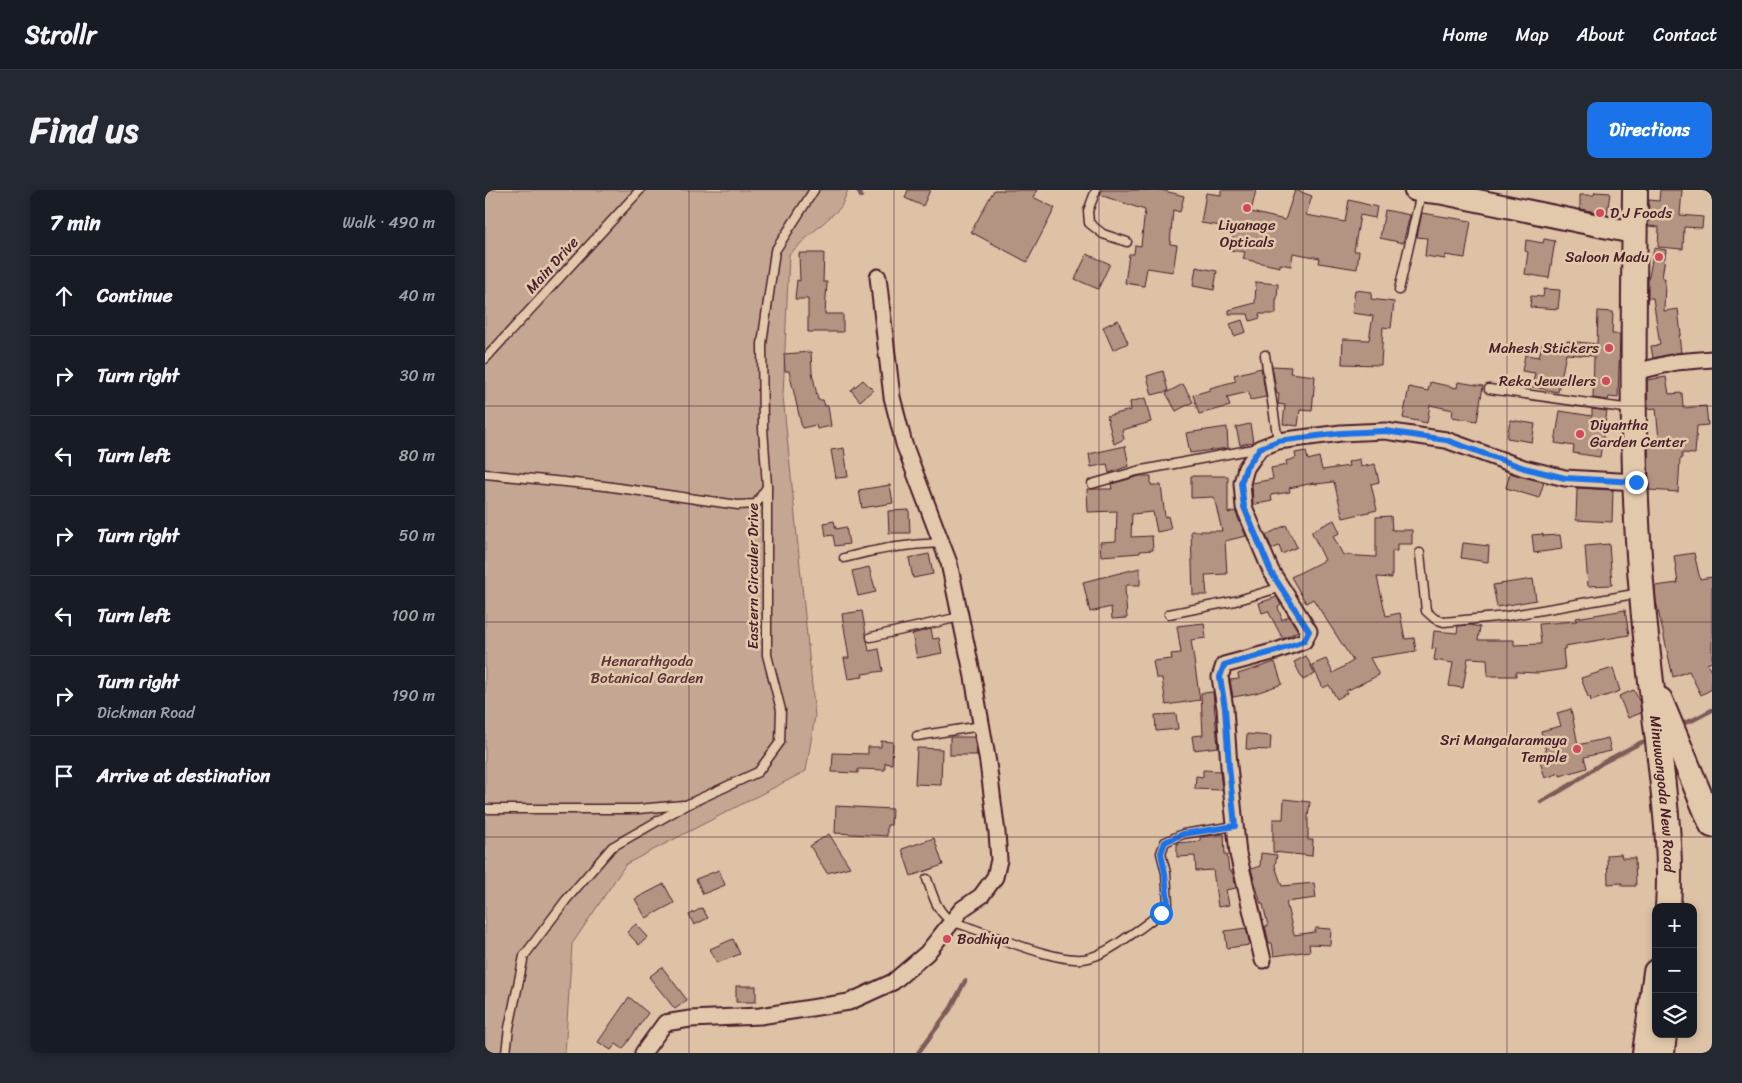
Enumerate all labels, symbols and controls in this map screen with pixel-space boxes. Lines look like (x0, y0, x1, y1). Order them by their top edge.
text: Strollr (25, 14, 96, 56)
text: Home (1443, 19, 1488, 51)
text: Map (1516, 19, 1549, 51)
text: About (1577, 19, 1625, 51)
text: Contact (1653, 19, 1717, 51)
text: Find us (30, 99, 138, 161)
button: Directions (1587, 102, 1712, 158)
place label: D J Foods (1610, 200, 1672, 226)
marker: Liyanage Opticals (1241, 202, 1253, 214)
text: 7 min (50, 204, 101, 242)
marker: D J Foods (1594, 207, 1606, 219)
text: Walk · 490 m (343, 208, 435, 237)
place label: Liyanage Opticals (1218, 212, 1276, 255)
street label: Main Drive (519, 230, 585, 300)
place label: Saloon Madu (1565, 244, 1649, 270)
marker: Saloon Madu (1653, 251, 1665, 263)
text: Continue (97, 279, 173, 312)
text: 40 m (398, 281, 435, 310)
icon: ahead (50, 282, 78, 310)
place label: Mahesh Stickers (1489, 335, 1599, 361)
marker: Mahesh Stickers (1603, 342, 1615, 354)
text: Turn right (97, 359, 179, 392)
text: 30 m (400, 361, 435, 390)
icon: right (50, 362, 78, 390)
place label: Reka Jewellers (1499, 368, 1597, 394)
marker: Reka Jewellers (1600, 375, 1612, 387)
place label: Diyantha Garden Center (1590, 412, 1687, 455)
marker: Diyantha Garden Center (1574, 428, 1586, 440)
text: Turn left (97, 439, 170, 472)
text: 80 m (399, 441, 435, 470)
icon: left (50, 442, 78, 470)
route end (1625, 471, 1648, 494)
street label: Eastern Circuler Drive (740, 503, 766, 649)
text: Turn right (97, 519, 179, 552)
text: 50 m (399, 521, 435, 550)
icon: right (50, 522, 78, 550)
text: Turn left (97, 599, 170, 632)
text: 100 m (391, 601, 435, 630)
icon: left (50, 602, 78, 630)
park label: Henarathgoda Botanical Garden (591, 648, 703, 691)
text: Turn right (97, 665, 179, 698)
text: 190 m (392, 681, 435, 710)
icon: right (50, 682, 78, 710)
text: Dickman Road (97, 698, 195, 727)
street label: Minuwangoda New Road (1642, 714, 1682, 873)
place label: Sri Mangalaramaya Temple (1440, 727, 1567, 770)
marker: Sri Mangalaramaya Temple (1571, 743, 1583, 755)
text: Arrive at destination (97, 759, 270, 792)
icon: arrive (50, 762, 78, 790)
route start (1150, 902, 1173, 925)
map controls (1652, 903, 1697, 1038)
button: + (1652, 903, 1697, 948)
place label: Bodhiya (957, 926, 1010, 952)
marker: Bodhiya (941, 933, 953, 945)
button: − (1652, 948, 1697, 993)
button: layers (1652, 993, 1697, 1038)

